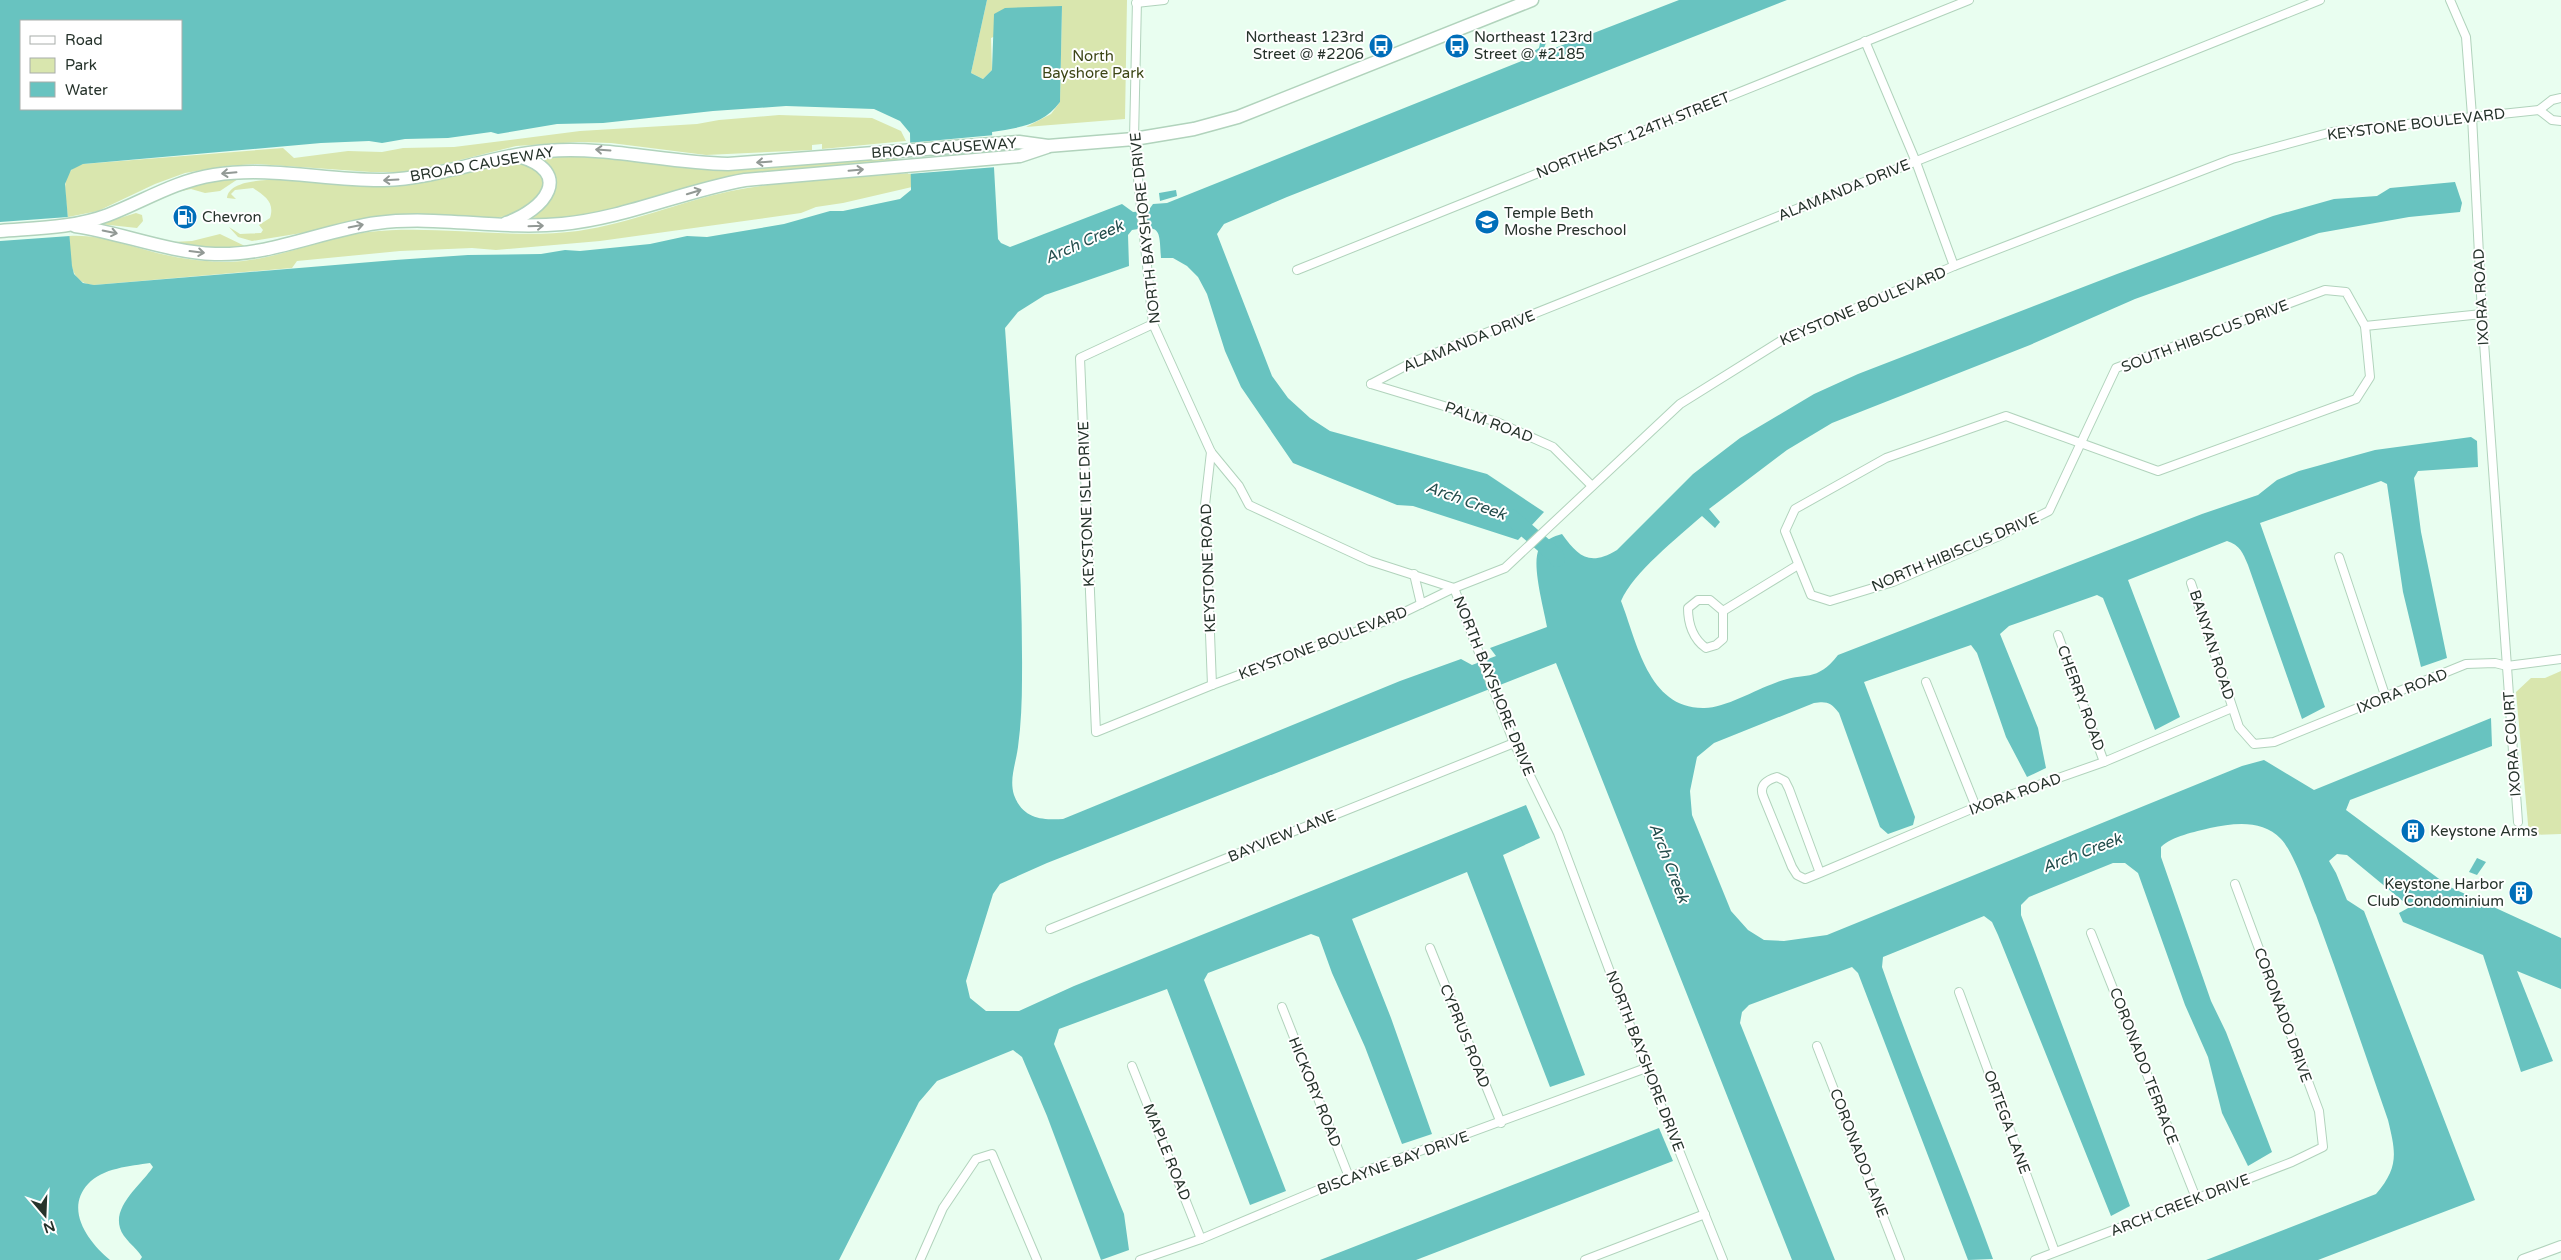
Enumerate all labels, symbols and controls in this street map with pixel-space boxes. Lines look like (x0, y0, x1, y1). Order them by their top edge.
legend (20, 20, 182, 110)
place label: Northeast 123rd Street @ #2206 (1245, 28, 1364, 63)
place label: Northeast 123rd Street @ #2185 (1474, 28, 1593, 63)
text: Road (65, 31, 103, 49)
bus stop icon: Northeast 123rd Street @ #2206 (1368, 33, 1394, 59)
bus stop icon: Northeast 123rd Street @ #2185 (1444, 33, 1470, 59)
park label: North Bayshore Park (1042, 47, 1144, 82)
text: Park (65, 56, 97, 74)
text: Water (65, 81, 108, 99)
street label: NORTHEAST 124TH STREET (1534, 88, 1732, 182)
street label: KEYSTONE BOULEVARD (2326, 104, 2506, 144)
street label: NORTH BAYSHORE DRIVE (1126, 131, 1164, 325)
street label: BROAD CAUSEWAY (871, 134, 1018, 162)
street label: BROAD CAUSEWAY (409, 142, 556, 186)
one-way arrow (595, 146, 611, 155)
street label: ALAMANDA DRIVE (1775, 155, 1913, 225)
one-way arrow (756, 157, 772, 167)
one-way arrow (848, 165, 864, 174)
one-way arrow (221, 168, 237, 178)
one-way arrow (383, 175, 399, 184)
one-way arrow (685, 186, 701, 196)
fuel station icon: Chevron (172, 204, 198, 230)
place label: Temple Beth Moshe Preschool (1504, 204, 1626, 239)
place label: Chevron (202, 208, 262, 226)
school or university icon: Temple Beth Moshe Preschool (1474, 209, 1500, 235)
water label: Arch Creek (1042, 215, 1128, 268)
one-way arrow (348, 221, 364, 230)
one-way arrow (527, 221, 543, 230)
one-way arrow (102, 228, 118, 237)
one-way arrow (189, 247, 205, 257)
street label: IXORA ROAD (2469, 248, 2493, 346)
street label: KEYSTONE BOULEVARD (1777, 263, 1949, 349)
street label: SOUTH HIBISCUS DRIVE (2119, 296, 2291, 376)
street label: ALAMANDA DRIVE (1400, 306, 1538, 376)
street label: PALM ROAD (1442, 398, 1536, 446)
street label: KEYSTONE ISLE DRIVE (1074, 421, 1098, 587)
water label: Arch Creek (1423, 477, 1510, 525)
street label: KEYSTONE ROAD (1197, 503, 1219, 633)
street label: NORTH HIBISCUS DRIVE (1869, 509, 2041, 595)
street label: BANYAN ROAD (2186, 588, 2238, 702)
street label: NORTH BAYSHORE DRIVE (1450, 593, 1538, 779)
street label: KEYSTONE BOULEVARD (1236, 602, 1410, 684)
street label: CHERRY ROAD (2054, 643, 2108, 753)
street label: IXORA ROAD (2354, 664, 2450, 718)
street label: IXORA COURT (2499, 691, 2525, 797)
street label: IXORA ROAD (1966, 769, 2064, 819)
street label: BAYVIEW LANE (1225, 806, 1339, 866)
building icon: Keystone Arms (2400, 818, 2426, 844)
water label: Arch Creek (1645, 820, 1694, 907)
place label: Keystone Arms (2430, 822, 2538, 840)
water label: Arch Creek (2039, 828, 2126, 877)
place label: Keystone Harbor Club Condominium (2367, 875, 2504, 910)
building icon: Keystone Harbor Club Condominium (2508, 880, 2534, 906)
street label: CORONADO DRIVE (2250, 945, 2316, 1085)
street label: NORTH BAYSHORE DRIVE (1602, 968, 1688, 1154)
street label: CYPRUS ROAD (1436, 981, 1494, 1091)
street label: CORONADO TERRACE (2106, 985, 2182, 1147)
street label: HICKORY ROAD (1285, 1034, 1345, 1150)
street label: ORTEGA LANE (1980, 1068, 2034, 1176)
street label: CORONADO LANE (1826, 1086, 1892, 1220)
street label: MAPLE ROAD (1139, 1101, 1195, 1203)
street label: BISCAYNE BAY DRIVE (1315, 1127, 1471, 1199)
street label: ARCH CREEK DRIVE (2108, 1170, 2252, 1240)
north arrow (20, 1190, 70, 1240)
text: N (41, 1217, 57, 1237)

